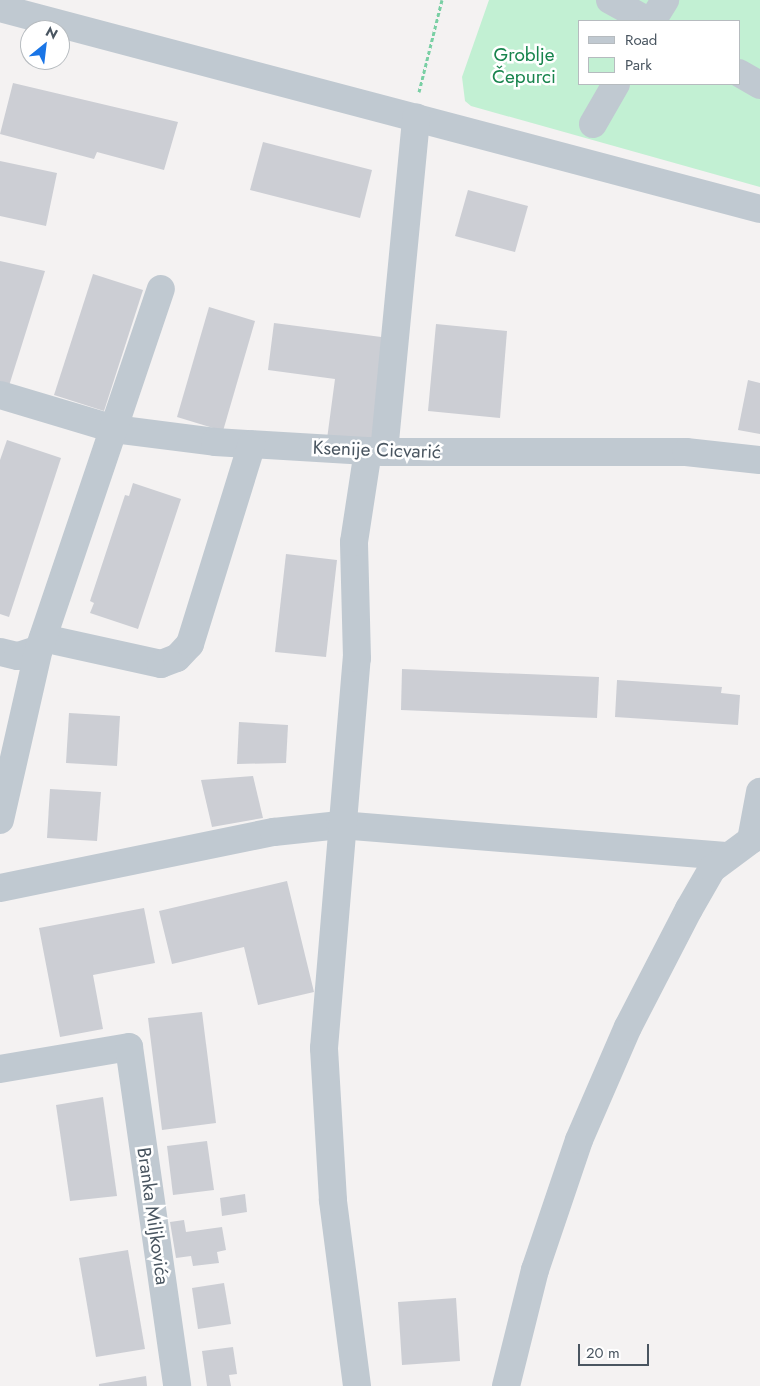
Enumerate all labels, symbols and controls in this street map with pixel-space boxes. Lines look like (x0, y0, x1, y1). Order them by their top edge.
north arrow (20, 20, 70, 70)
legend (578, 20, 740, 85)
text: N (42, 21, 62, 44)
text: Road (625, 29, 657, 51)
park label: Groblje Čepurci (492, 44, 556, 88)
text: Park (625, 54, 652, 76)
street label: Ksenije Cicvarić (312, 436, 442, 464)
street label: Branka Miljkovića (132, 1146, 174, 1286)
scale bar (580, 1334, 651, 1366)
text: 20 m (586, 1342, 620, 1364)

